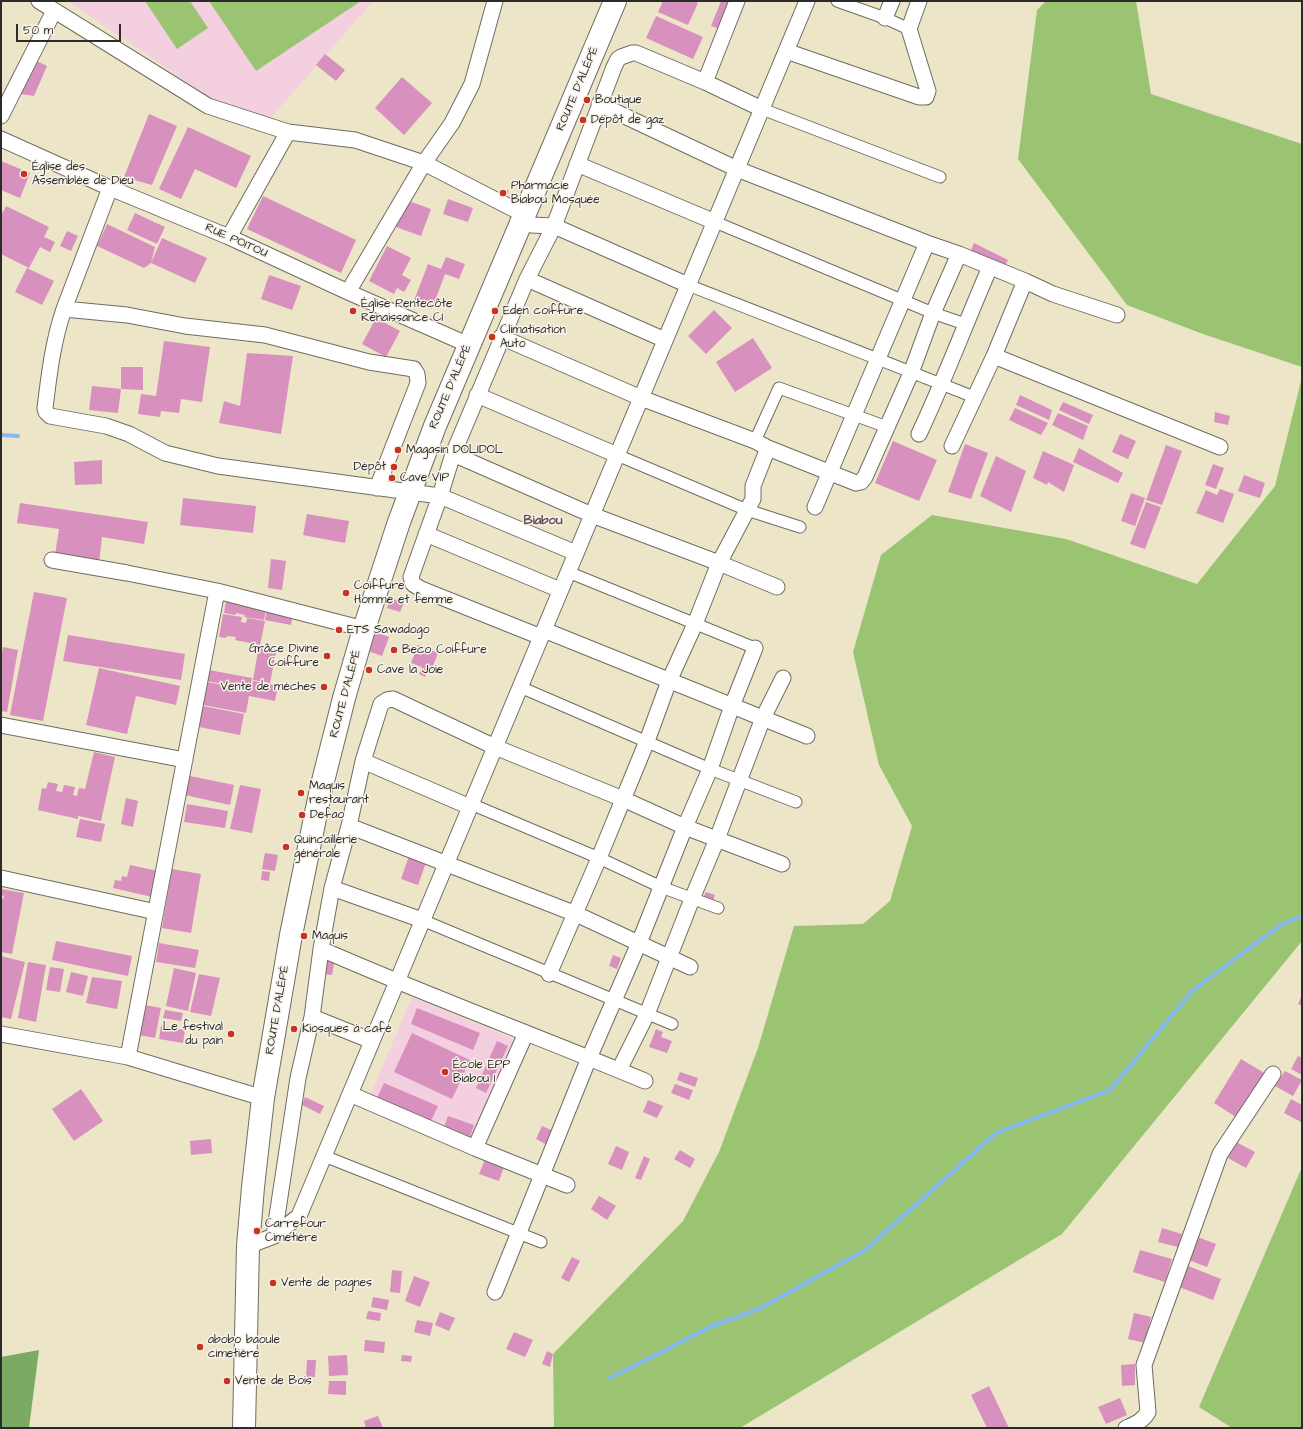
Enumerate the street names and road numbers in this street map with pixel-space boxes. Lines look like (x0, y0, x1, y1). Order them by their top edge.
street label: ROUTE D'ALÉPÉ (554, 45, 602, 133)
street label: RUE POITOU (202, 221, 270, 261)
street label: ROUTE D'ALÉPÉ (427, 343, 475, 431)
street label: ROUTE D'ALÉPÉ (327, 649, 365, 739)
street label: ROUTE D'ALÉPÉ (263, 964, 293, 1056)

